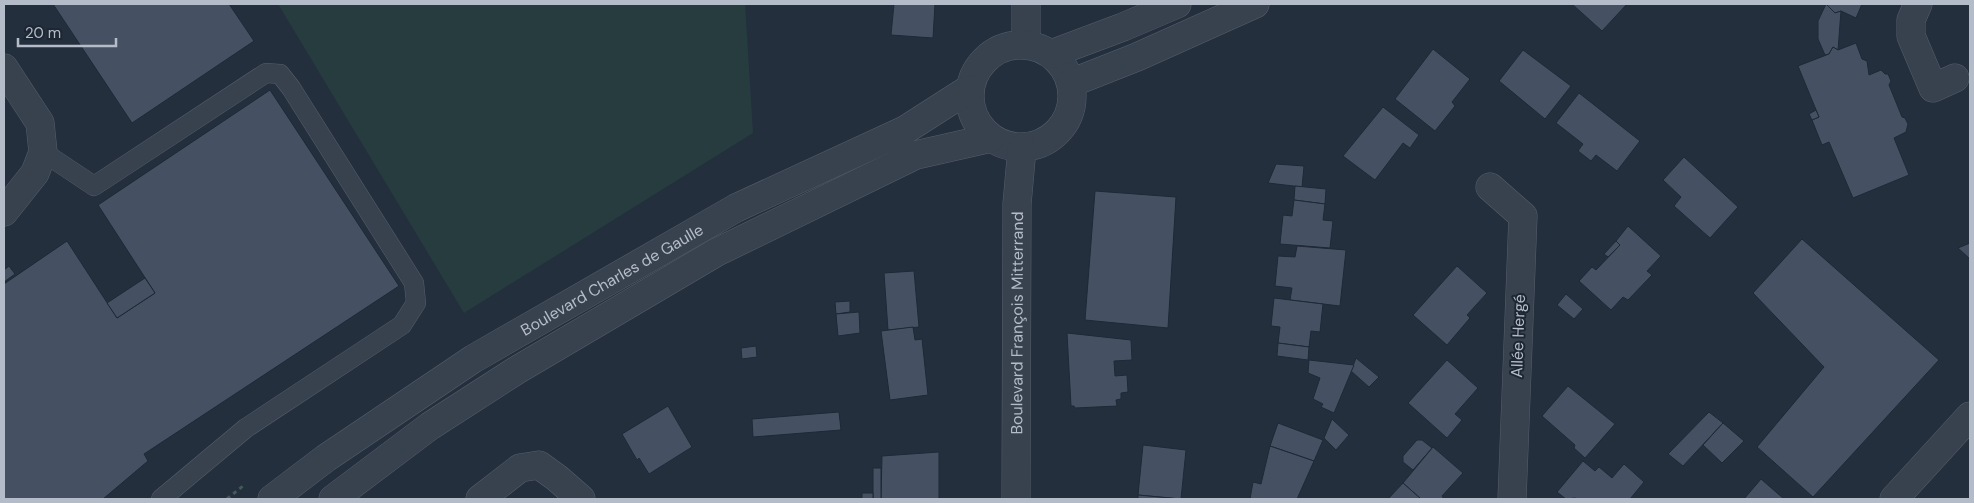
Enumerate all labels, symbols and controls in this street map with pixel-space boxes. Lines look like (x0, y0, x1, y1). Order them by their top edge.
scale bar (18, 15, 115, 47)
text: 20 m (25, 23, 61, 43)
street label: Boulevard François Mitterrand (1006, 211, 1027, 435)
street label: Boulevard Charles de Gaulle (517, 219, 707, 340)
street label: Allée Hergé (1506, 294, 1530, 378)

